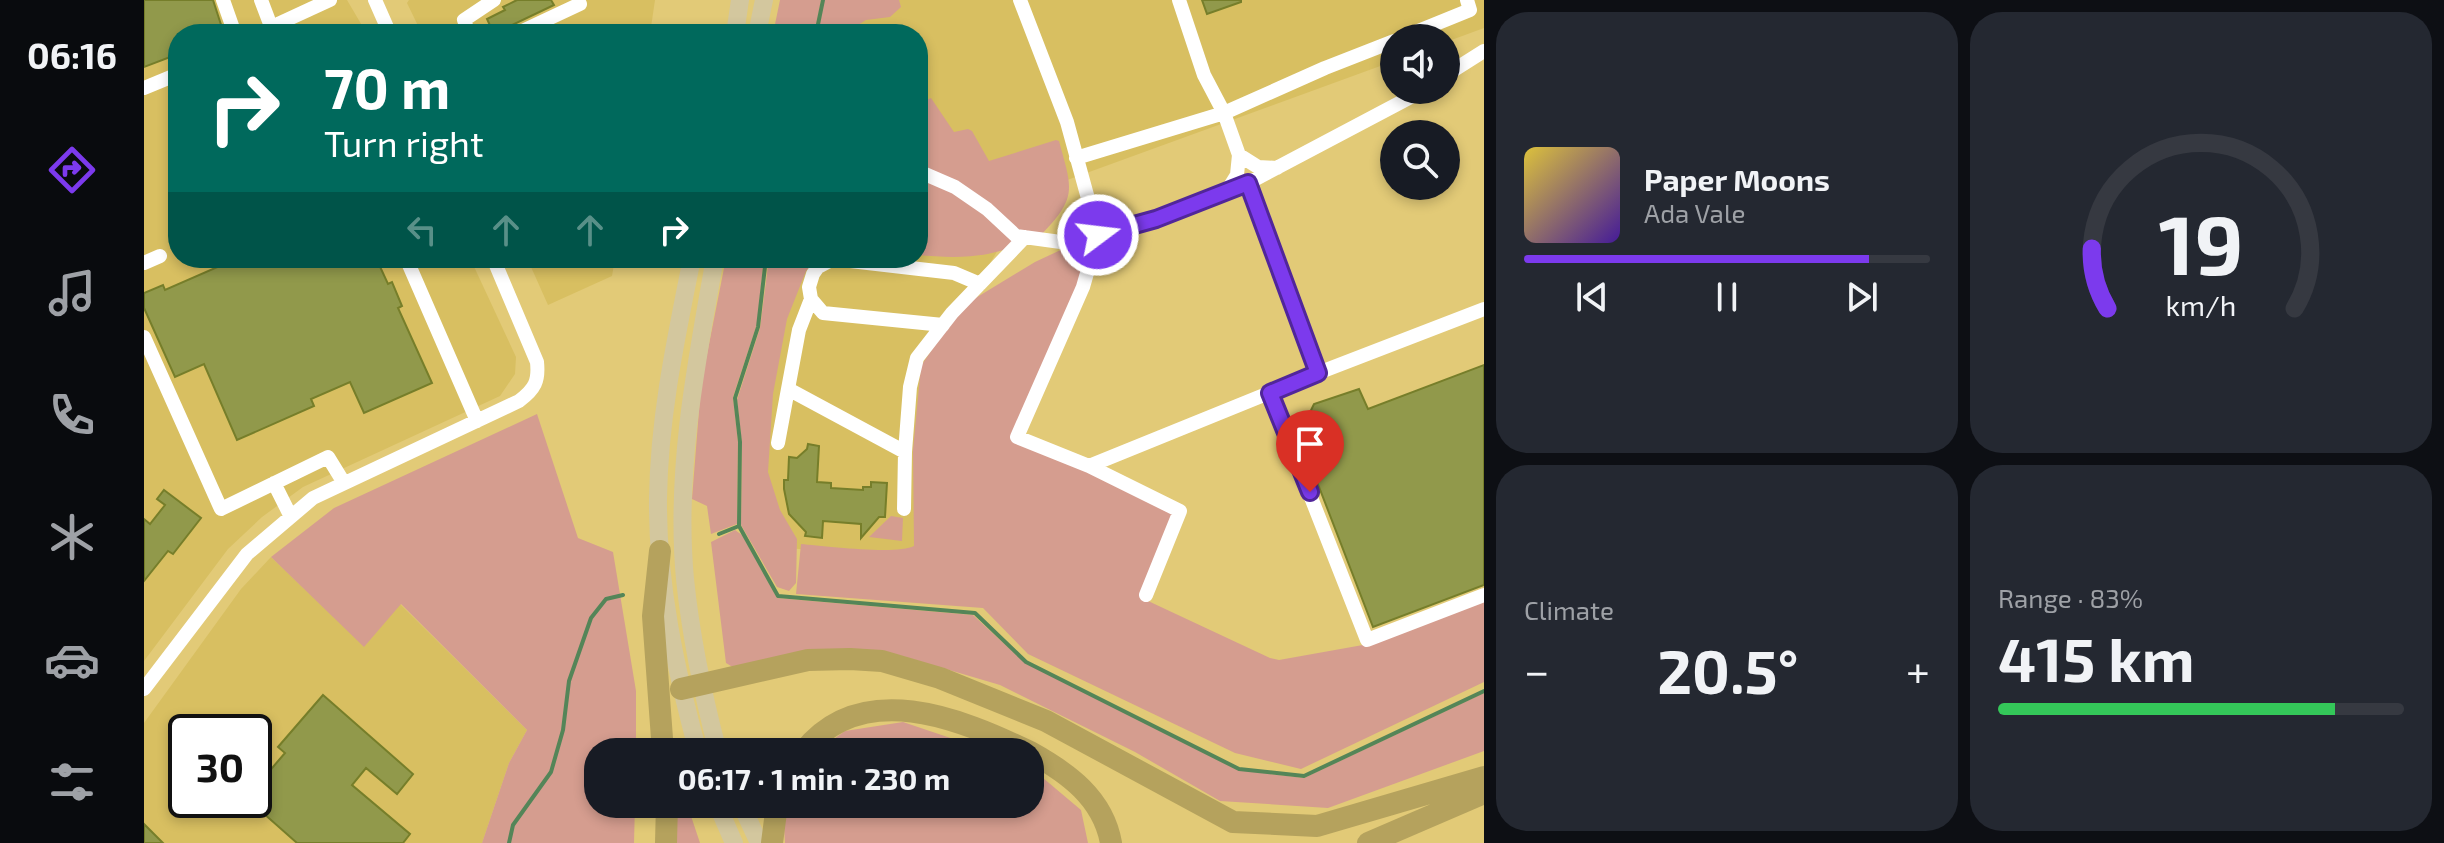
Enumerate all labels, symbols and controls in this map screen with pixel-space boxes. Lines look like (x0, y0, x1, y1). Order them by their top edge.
map controls (1380, 24, 1460, 200)
button: sound (1380, 24, 1460, 104)
text: 06:16 (27, 33, 117, 76)
text: 70 m (324, 53, 450, 120)
icon: right (192, 56, 296, 160)
button: search (1380, 120, 1460, 200)
text: Turn right (324, 121, 484, 164)
icon: directions (44, 142, 100, 198)
text: Paper Moons (1644, 161, 1830, 197)
text: 19 (2158, 191, 2244, 291)
position arrow (1056, 193, 1140, 277)
text: Ada Vale (1644, 197, 1746, 228)
icon: left (400, 208, 444, 252)
icon: ahead (484, 208, 528, 252)
icon: ahead (568, 208, 612, 252)
icon: right (652, 208, 696, 252)
icon: music (44, 265, 100, 321)
icon: previous (1570, 275, 1614, 319)
icon: pause (1705, 275, 1749, 319)
icon: next (1840, 275, 1884, 319)
text: km/h (2166, 287, 2236, 322)
icon: phone (44, 387, 100, 443)
pin (1276, 410, 1344, 492)
icon: arrive (1288, 422, 1332, 466)
icon: climate (44, 509, 100, 565)
text: Range · 83% (1998, 582, 2143, 613)
text: Climate (1524, 594, 1614, 625)
text: 415 km (1998, 622, 2195, 694)
icon: car (44, 632, 100, 688)
text: 20.5° (1657, 634, 1798, 706)
text: − (1524, 643, 1550, 696)
text: + (1906, 643, 1930, 696)
speed limit sign: 30 (168, 714, 272, 818)
icon: filters (44, 754, 100, 810)
text: 06:17 · 1 min · 230 m (678, 760, 950, 796)

